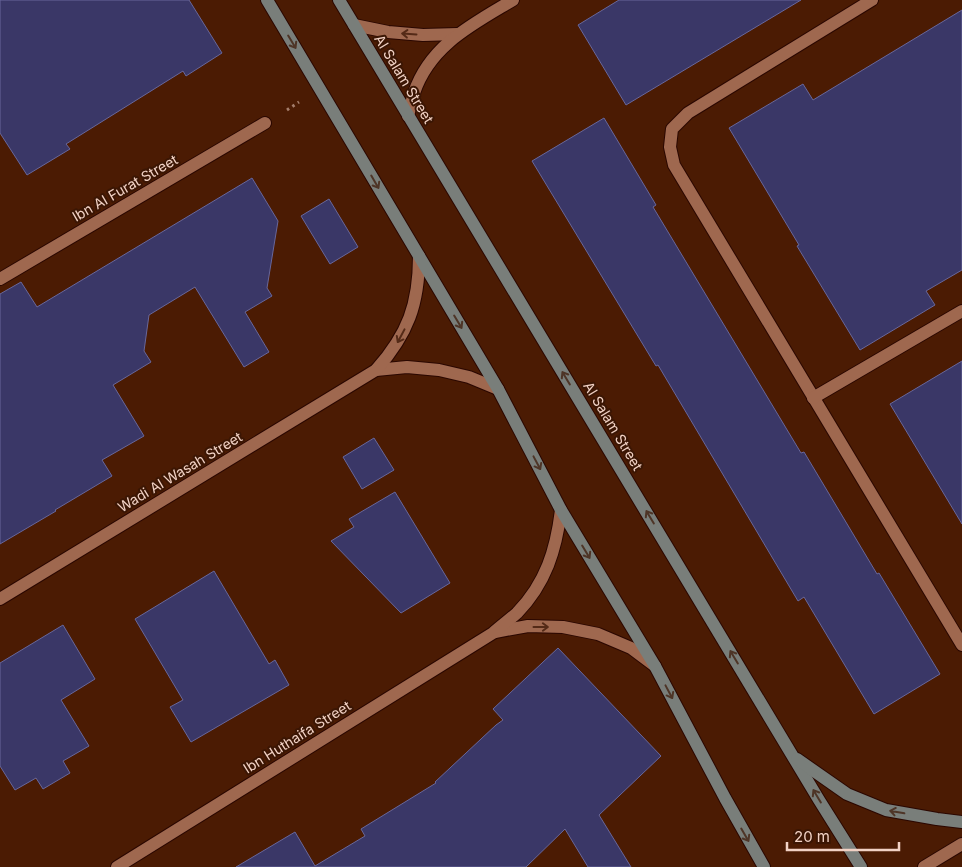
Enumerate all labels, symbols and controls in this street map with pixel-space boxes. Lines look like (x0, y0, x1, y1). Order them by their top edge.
one-way arrow (402, 29, 418, 39)
street label: Al Salam Street (371, 31, 438, 127)
one-way arrow (288, 34, 298, 48)
street label: Ibn Al Furat Street (69, 150, 181, 225)
one-way arrow (371, 174, 381, 188)
one-way arrow (453, 314, 463, 328)
one-way arrow (396, 329, 406, 344)
one-way arrow (561, 371, 571, 385)
street label: Al Salam Street (580, 378, 647, 474)
street label: Wadi Al Wasah Street (115, 428, 245, 515)
one-way arrow (532, 456, 542, 471)
one-way arrow (644, 511, 654, 525)
one-way arrow (582, 544, 592, 558)
one-way arrow (533, 622, 549, 631)
one-way arrow (728, 650, 738, 664)
one-way arrow (664, 684, 674, 699)
street label: Ibn Huthaifa Street (240, 696, 354, 777)
one-way arrow (811, 790, 821, 804)
one-way arrow (889, 806, 905, 816)
scale bar (787, 820, 900, 852)
one-way arrow (741, 827, 751, 842)
text: 20 m (794, 827, 830, 846)

